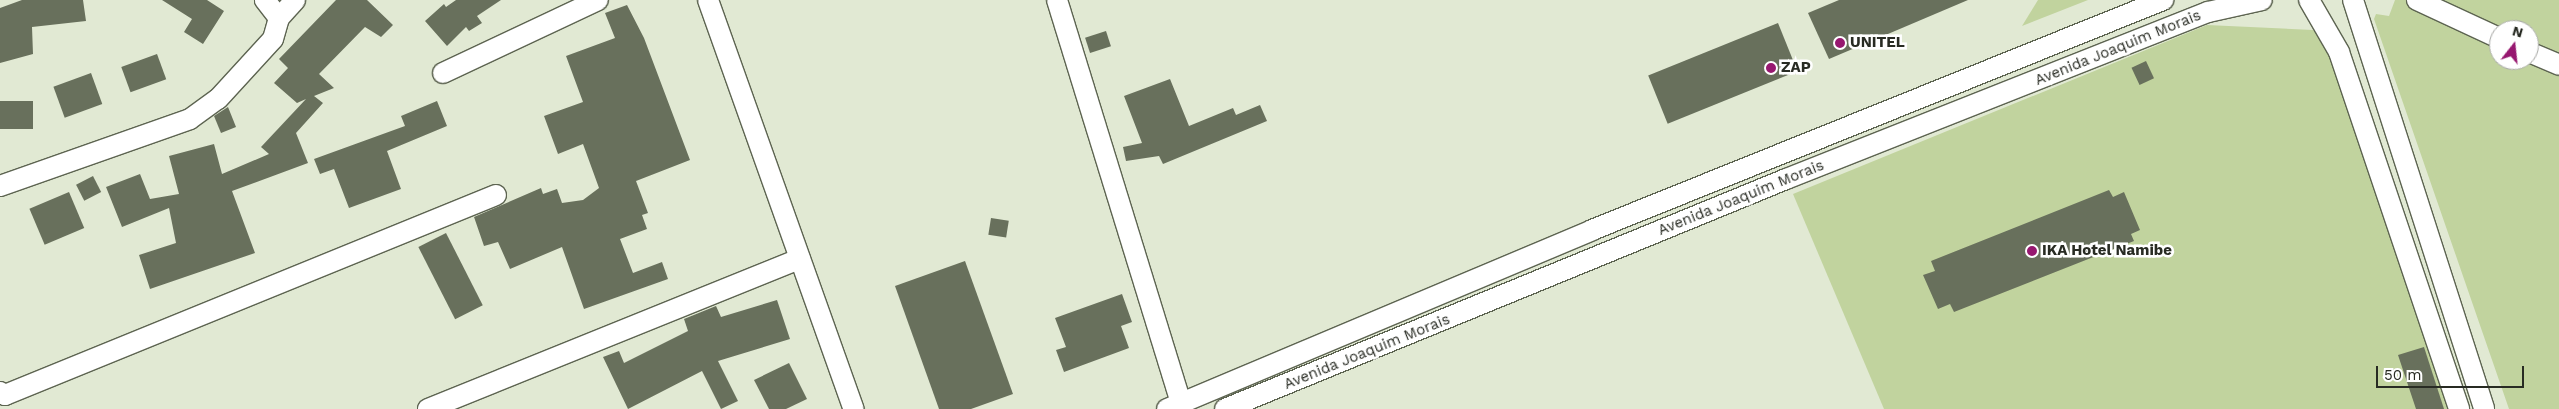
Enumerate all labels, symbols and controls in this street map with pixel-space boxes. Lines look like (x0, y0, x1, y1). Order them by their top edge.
street label: Avenida Joaquim Morais (2032, 6, 2204, 90)
north arrow (2489, 20, 2539, 70)
text: N (2511, 22, 2525, 41)
place label: UNITEL (1850, 34, 1905, 52)
marker: UNITEL (1834, 37, 1846, 49)
place label: ZAP (1781, 59, 1811, 77)
marker: ZAP (1765, 62, 1777, 74)
street label: Avenida Joaquim Morais (1655, 156, 1827, 240)
place label: IKA Hotel Namibe (2042, 242, 2172, 260)
marker: IKA Hotel Namibe (2026, 245, 2038, 257)
street label: Avenida Joaquim Morais (1281, 310, 1453, 394)
scale bar (2379, 356, 2526, 388)
text: 50 m (2384, 366, 2421, 384)

